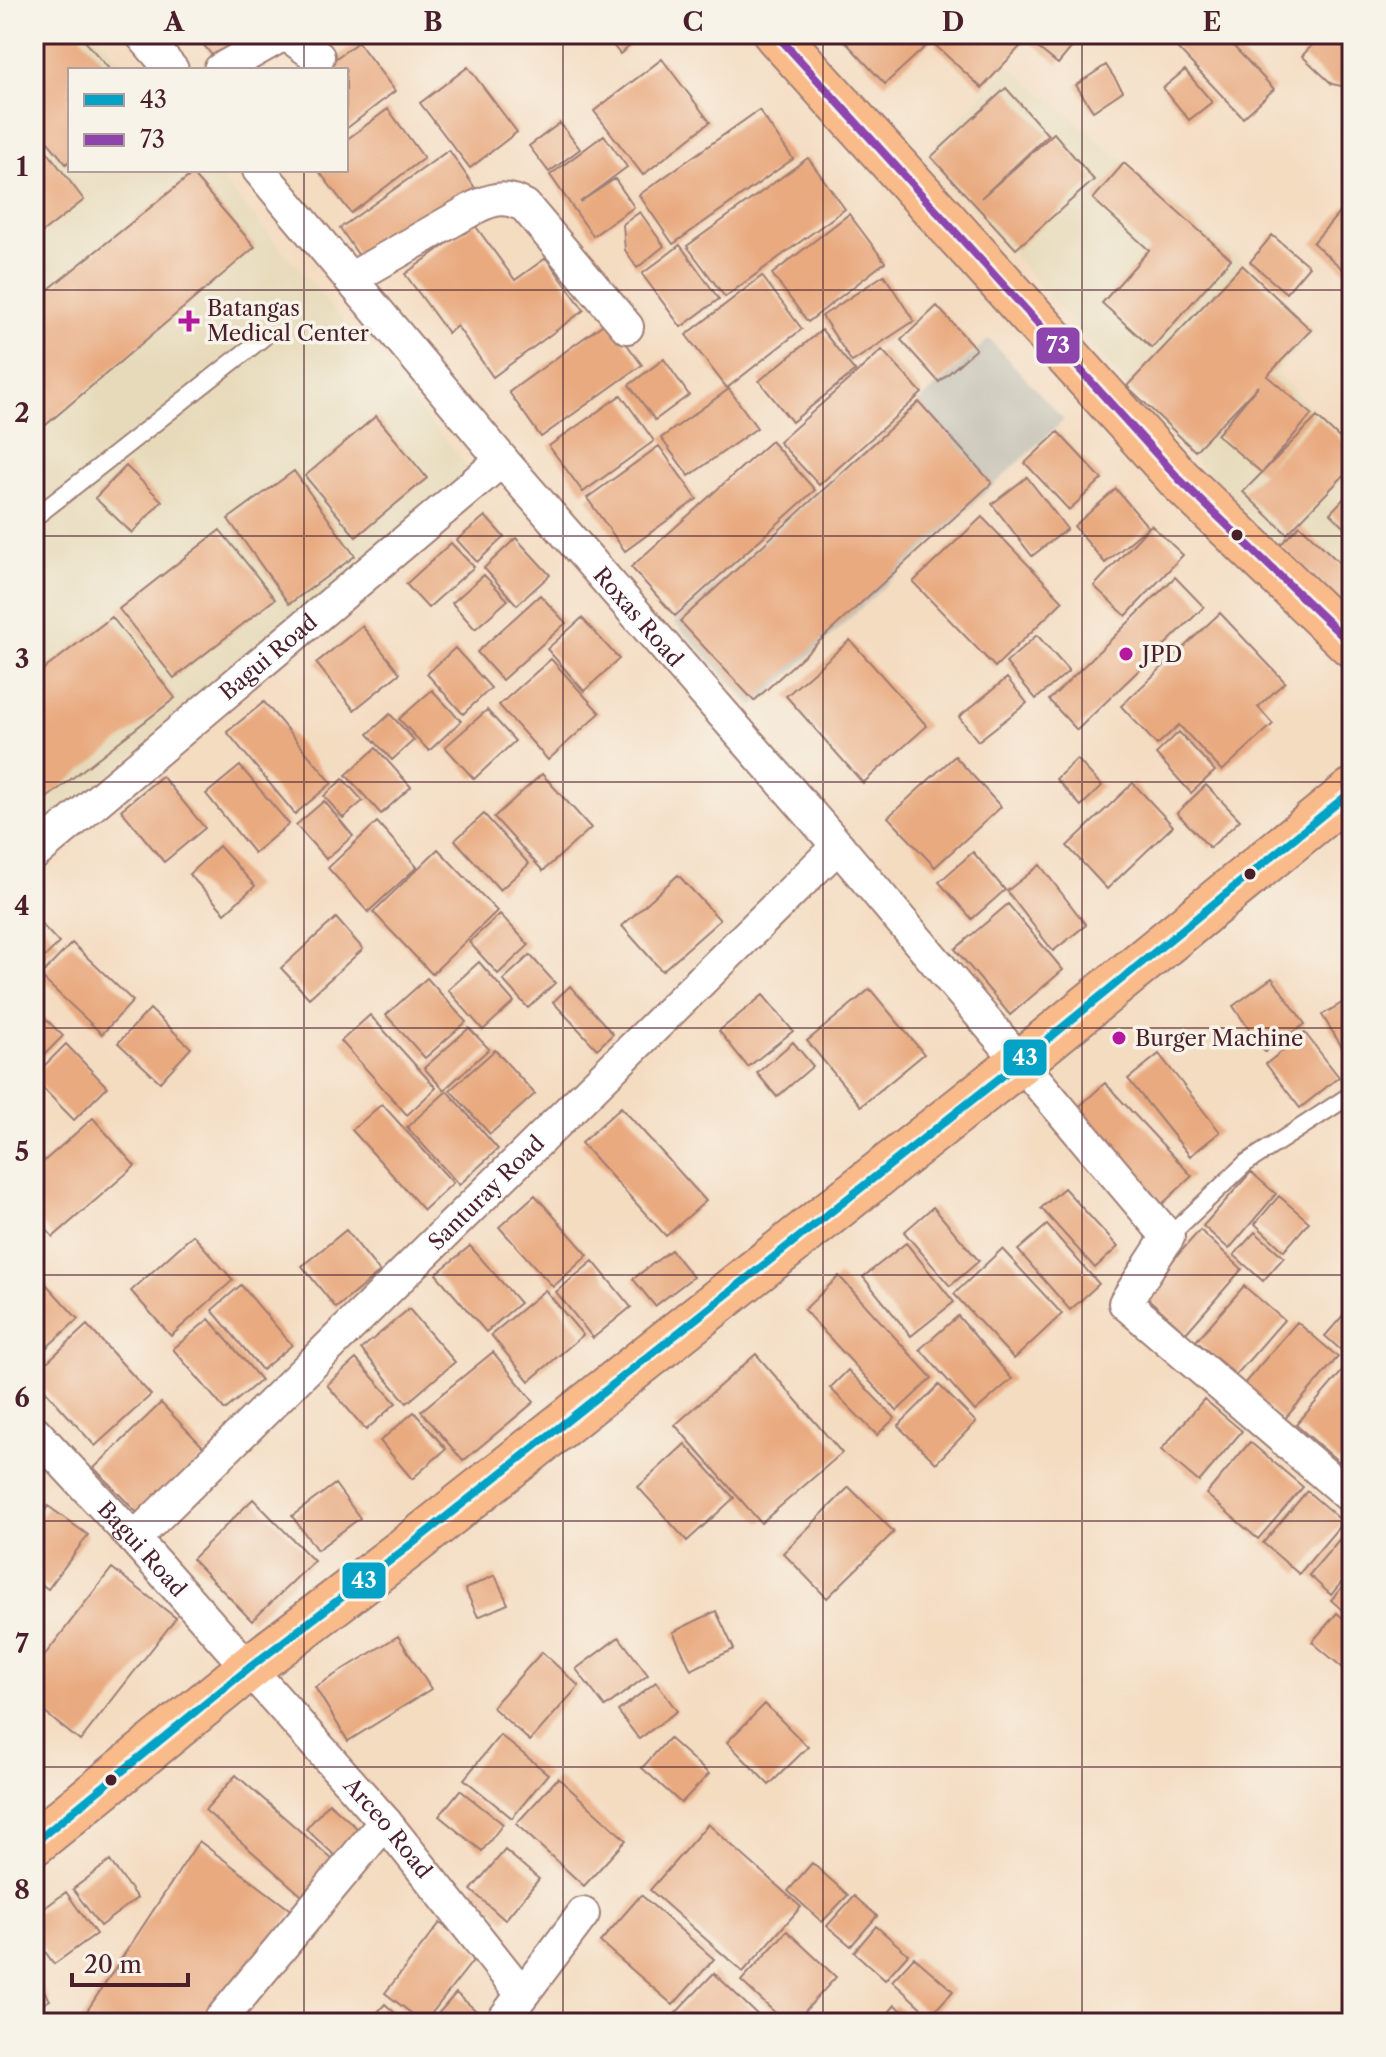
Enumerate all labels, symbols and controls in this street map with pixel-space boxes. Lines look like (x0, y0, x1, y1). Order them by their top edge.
text: A (163, 6, 185, 38)
text: B (423, 6, 443, 38)
text: C (683, 6, 703, 38)
text: D (942, 6, 964, 38)
text: E (1203, 6, 1221, 38)
legend (68, 68, 348, 172)
text: 43 (140, 85, 167, 114)
text: 73 (140, 125, 165, 154)
text: 1 (16, 151, 28, 183)
place label: Batangas Medical Center (207, 295, 369, 347)
marker: Batangas Medical Center (178, 310, 200, 332)
line badge: 73 (1035, 326, 1081, 365)
text: 73 (1046, 332, 1070, 359)
text: 2 (14, 397, 30, 429)
unlabelled marker (1229, 527, 1245, 543)
street label: Roxas Road (588, 561, 689, 672)
street label: Bagui Road (214, 608, 322, 706)
place label: JPD (1139, 641, 1182, 668)
text: 3 (15, 643, 29, 675)
marker: JPD (1117, 645, 1135, 663)
unlabelled marker (1242, 866, 1258, 882)
text: 4 (14, 890, 30, 922)
place label: Burger Machine (1135, 1025, 1303, 1052)
marker: Burger Machine (1110, 1029, 1128, 1047)
line badge: 43 (1002, 1038, 1048, 1077)
text: 43 (1012, 1044, 1038, 1071)
street label: Santuray Road (422, 1130, 550, 1255)
text: 5 (15, 1136, 29, 1168)
text: 6 (14, 1382, 30, 1414)
street label: Bagui Road (92, 1496, 192, 1602)
line badge: 43 (341, 1561, 387, 1600)
text: 43 (351, 1567, 377, 1594)
text: 7 (15, 1628, 29, 1660)
street label: Arceo Road (338, 1771, 438, 1884)
unlabelled marker (103, 1772, 119, 1788)
text: 8 (14, 1874, 30, 1906)
scale bar (72, 1937, 188, 1987)
text: 20 m (84, 1950, 142, 1979)

